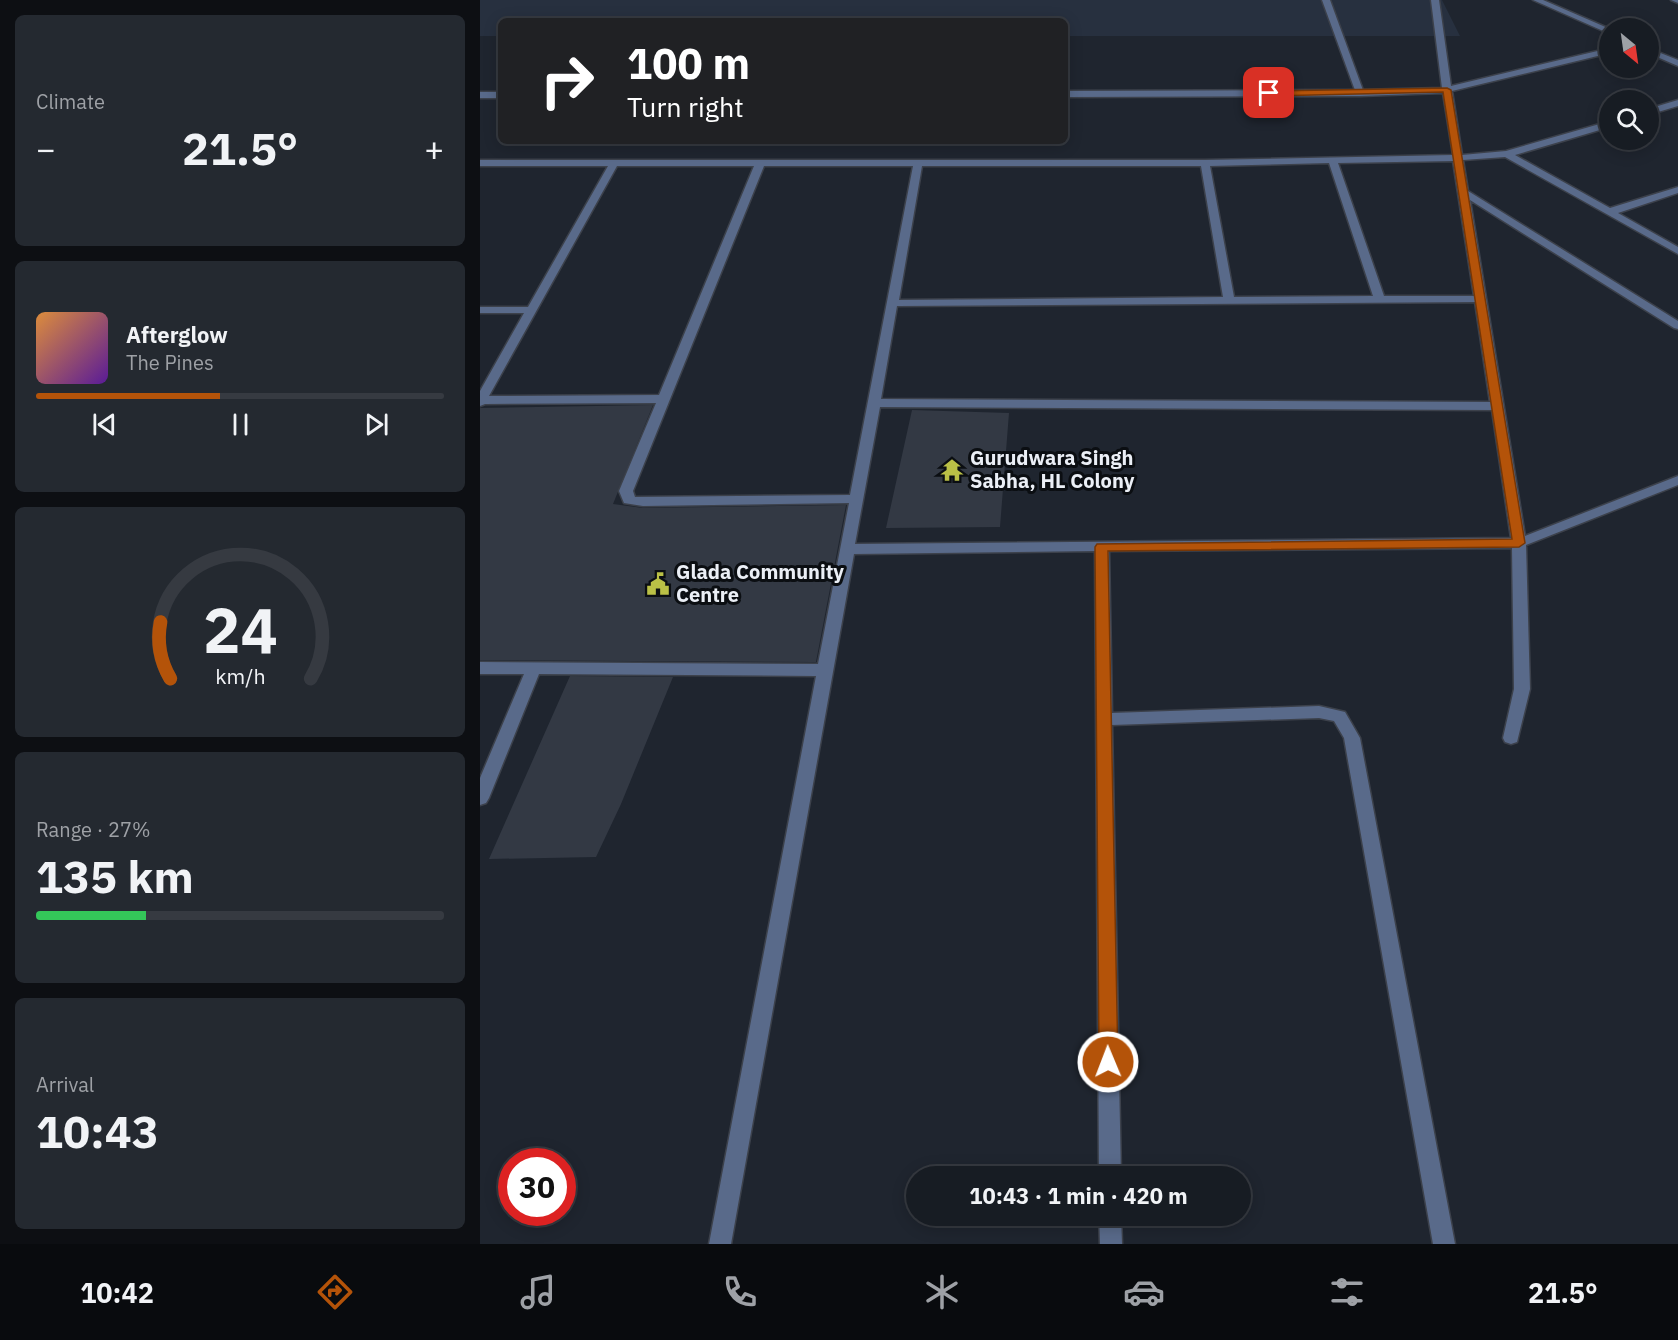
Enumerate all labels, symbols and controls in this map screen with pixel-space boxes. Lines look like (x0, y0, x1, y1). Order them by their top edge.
north arrow (1599, 18, 1659, 78)
map controls (1599, 18, 1659, 150)
text: 100 m (627, 36, 750, 91)
icon: right (528, 42, 606, 120)
pin (1243, 67, 1294, 118)
icon: arrive (1252, 76, 1285, 109)
text: Climate (36, 88, 105, 115)
text: Turn right (627, 89, 744, 124)
button: search (1599, 90, 1659, 150)
text: 21.5° (182, 119, 298, 177)
text: − (36, 127, 56, 170)
text: + (424, 127, 444, 170)
text: Afterglow (126, 320, 228, 349)
text: The Pines (126, 349, 214, 376)
icon: previous (88, 408, 121, 441)
icon: pause (224, 408, 257, 441)
icon: next (360, 408, 393, 441)
place label: Gurudwara Singh Sabha, HL Colony (970, 444, 1135, 494)
temple icon: Gurudwara Singh Sabha, HL Colony (939, 457, 965, 483)
place label: Glada Community Centre (676, 558, 844, 608)
public building icon: Glada Community Centre (645, 571, 671, 597)
text: 24 (203, 589, 277, 670)
text: km/h (215, 662, 265, 690)
text: Range · 27% (36, 816, 151, 843)
text: 135 km (36, 847, 194, 905)
position arrow (1076, 1030, 1140, 1094)
text: Arrival (36, 1071, 94, 1098)
text: 10:43 (36, 1102, 159, 1160)
speed limit sign: 30 (498, 1148, 576, 1226)
text: 10:43 · 1 min · 420 m (969, 1181, 1188, 1210)
icon: directions (314, 1271, 356, 1313)
icon: music (517, 1271, 559, 1313)
icon: phone (719, 1271, 761, 1313)
icon: climate (921, 1271, 963, 1313)
icon: car (1123, 1271, 1165, 1313)
icon: filters (1326, 1271, 1368, 1313)
text: 10:42 (80, 1275, 154, 1310)
text: 21.5° (1528, 1275, 1598, 1310)

